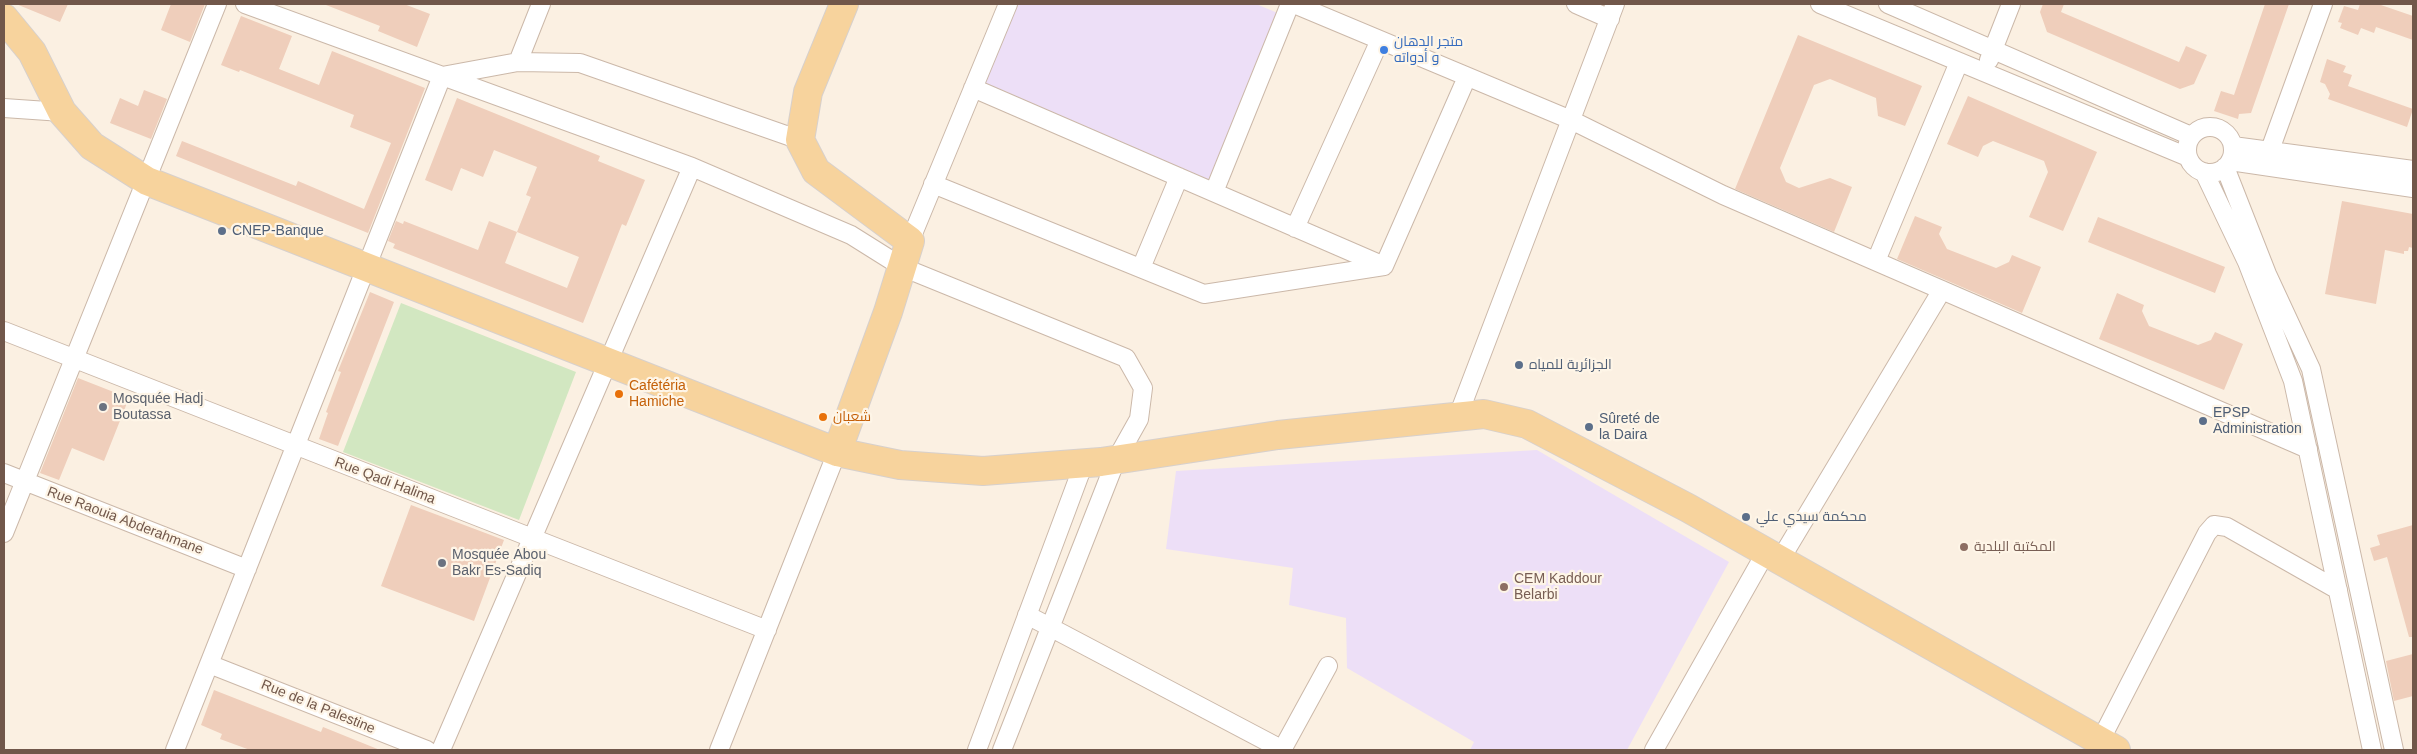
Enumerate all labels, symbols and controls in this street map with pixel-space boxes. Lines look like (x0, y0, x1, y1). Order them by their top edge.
place label: متجر الدهان و أدواته (1394, 34, 1463, 66)
marker: متجر الدهان و أدواته (1378, 44, 1390, 56)
place label: CNEP-Banque (232, 223, 324, 239)
marker: CNEP-Banque (216, 225, 228, 237)
place label: الجزائرية للمياه (1529, 357, 1612, 373)
marker: الجزائرية للمياه (1513, 359, 1525, 371)
place label: Cafétéria Hamiche (629, 378, 686, 411)
marker: Cafétéria Hamiche (613, 388, 625, 400)
place label: Mosquée Hadj Boutassa (113, 391, 203, 424)
marker: Mosquée Hadj Boutassa (97, 401, 109, 413)
place label: EPSP Administration (2213, 405, 2302, 438)
place label: شعبان (833, 409, 871, 425)
marker: شعبان (817, 411, 829, 423)
place label: Sûreté de la Daira (1599, 411, 1660, 444)
marker: EPSP Administration (2197, 415, 2209, 427)
marker: Sûreté de la Daira (1583, 421, 1595, 433)
street label: Rue Qadi Halima (332, 454, 438, 508)
street label: Rue Raouia Abderahmane (45, 483, 205, 559)
place label: محكمة سيدي علي (1756, 509, 1867, 525)
marker: محكمة سيدي علي (1740, 511, 1752, 523)
place label: المكتبة البلدية (1974, 539, 2056, 555)
marker: المكتبة البلدية (1958, 541, 1970, 553)
place label: Mosquée Abou Bakr Es-Sadiq (452, 547, 546, 580)
marker: Mosquée Abou Bakr Es-Sadiq (436, 557, 448, 569)
place label: CEM Kaddour Belarbi (1514, 571, 1602, 604)
marker: CEM Kaddour Belarbi (1498, 581, 1510, 593)
street label: Rue de la Palestine (259, 676, 377, 738)

